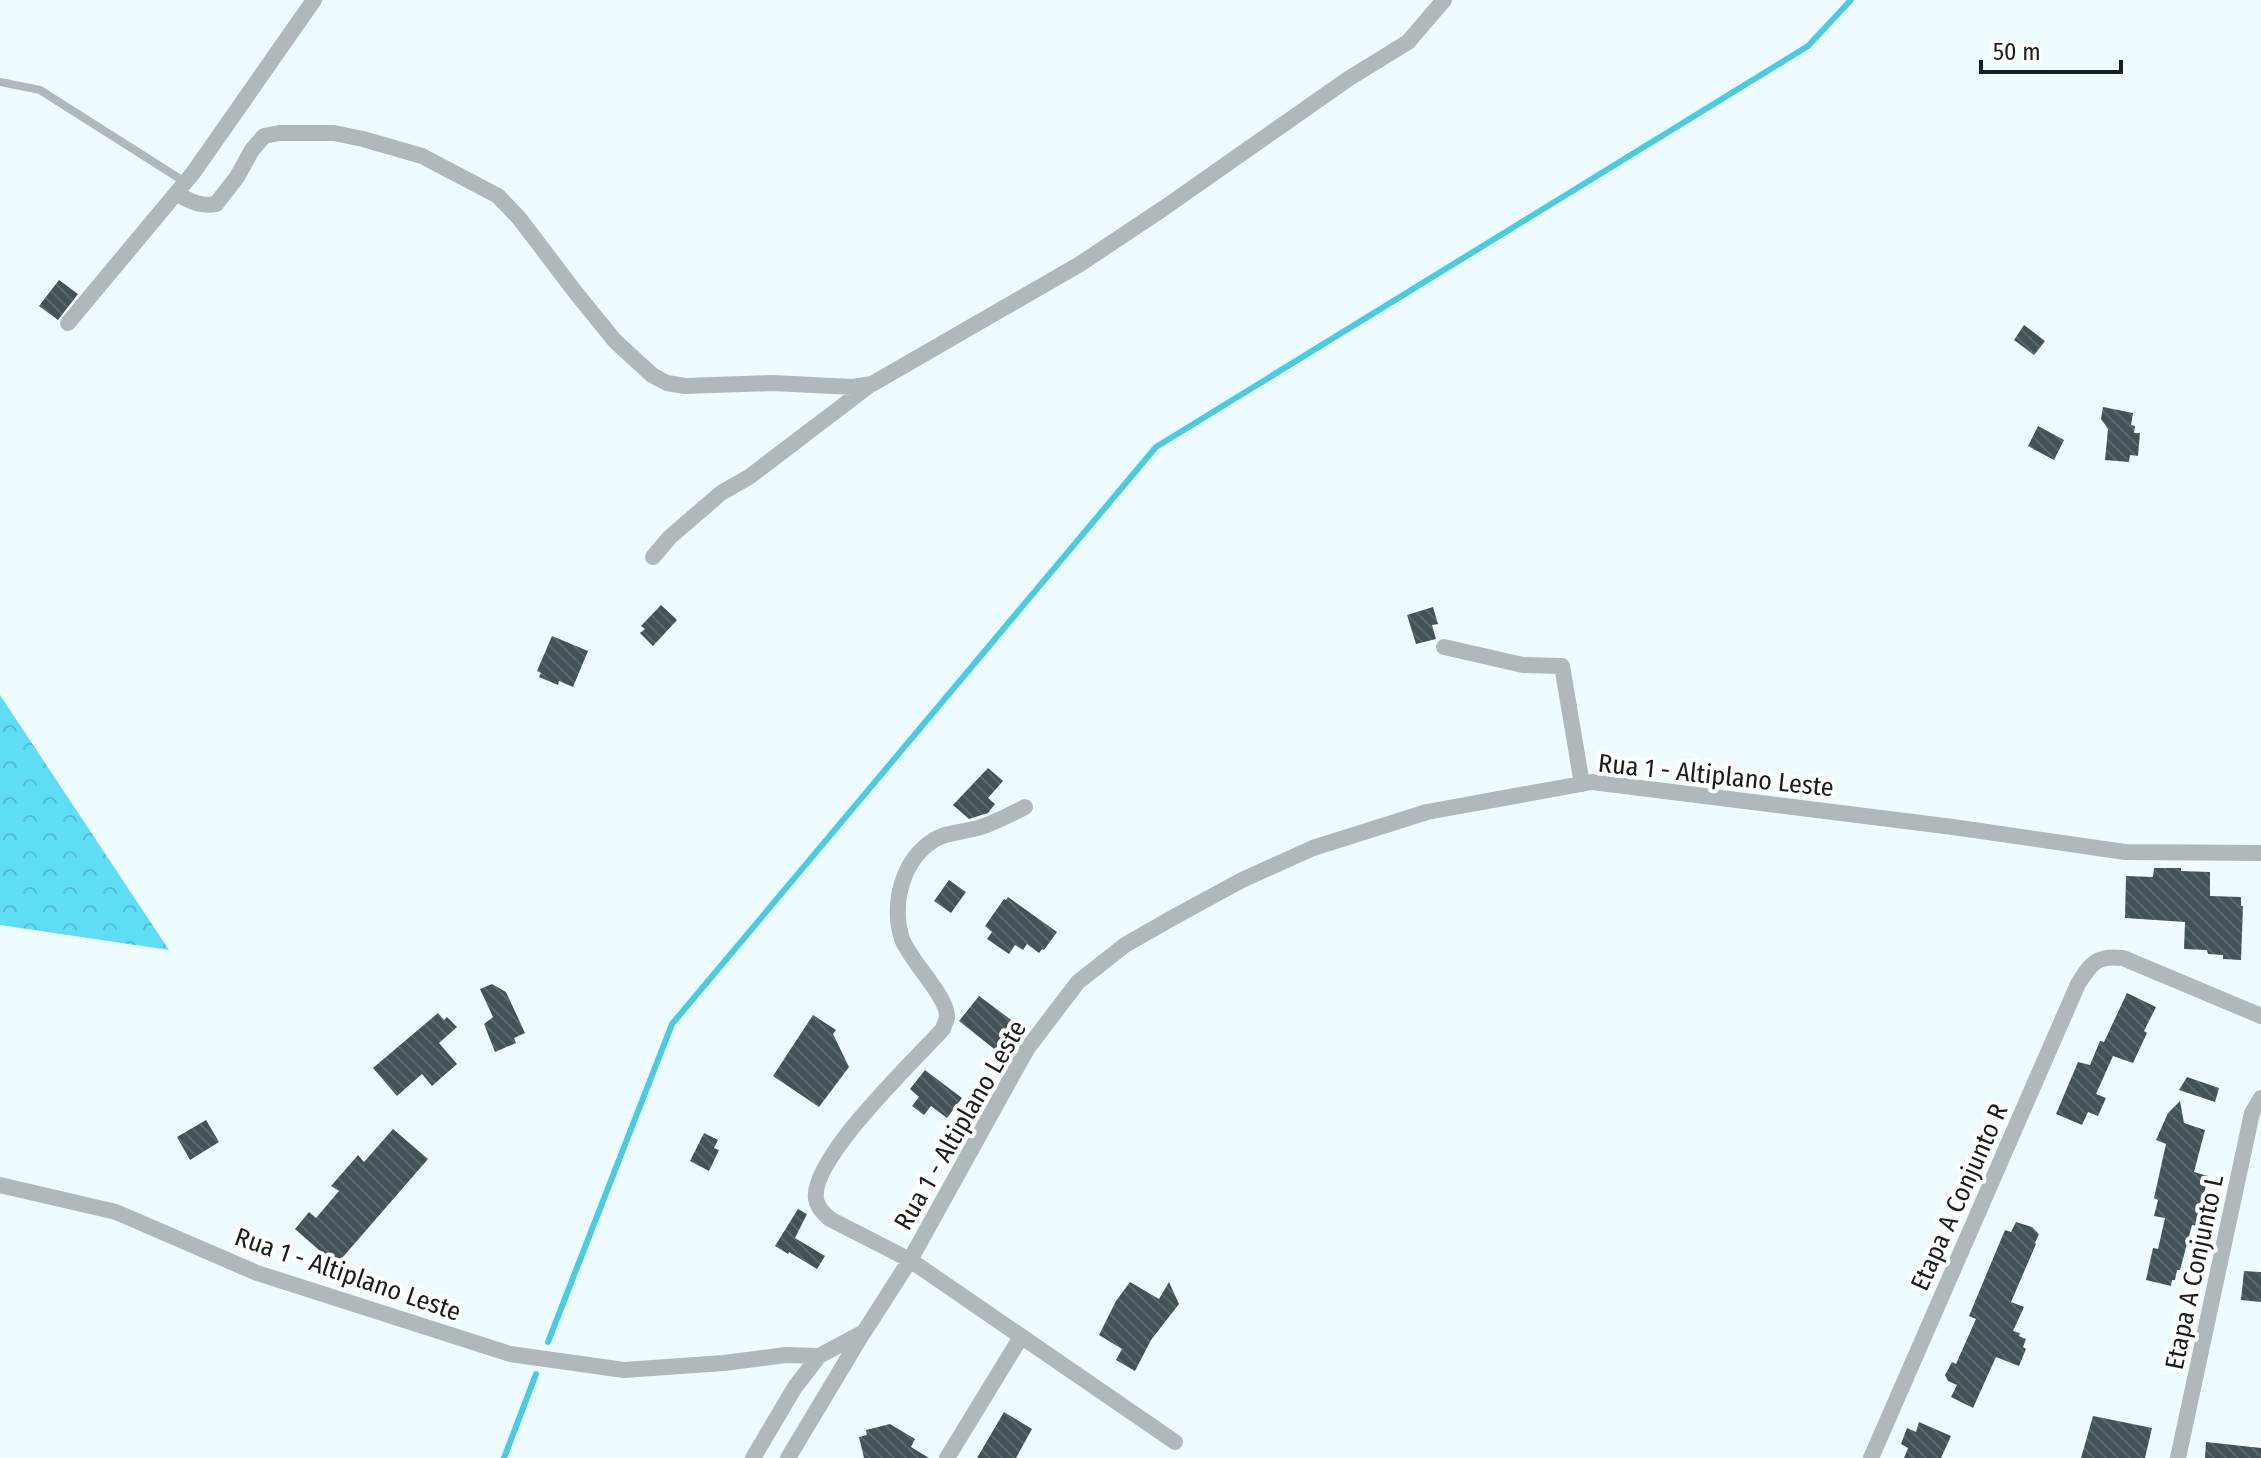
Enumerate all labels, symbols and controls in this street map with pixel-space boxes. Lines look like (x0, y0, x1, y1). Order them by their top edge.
scale bar (1981, 24, 2121, 74)
text: 50 m (1993, 38, 2041, 66)
street label: Rua 1 - Altiplano Leste (1597, 748, 1835, 803)
street label: Rua 1 - Altiplano Leste (888, 1015, 1033, 1236)
street label: Etapa A Conjunto R (1904, 1099, 2015, 1295)
street label: Etapa A Conjunto L (2159, 1171, 2230, 1372)
street label: Rua 1 - Altiplano Leste (231, 1221, 465, 1328)

